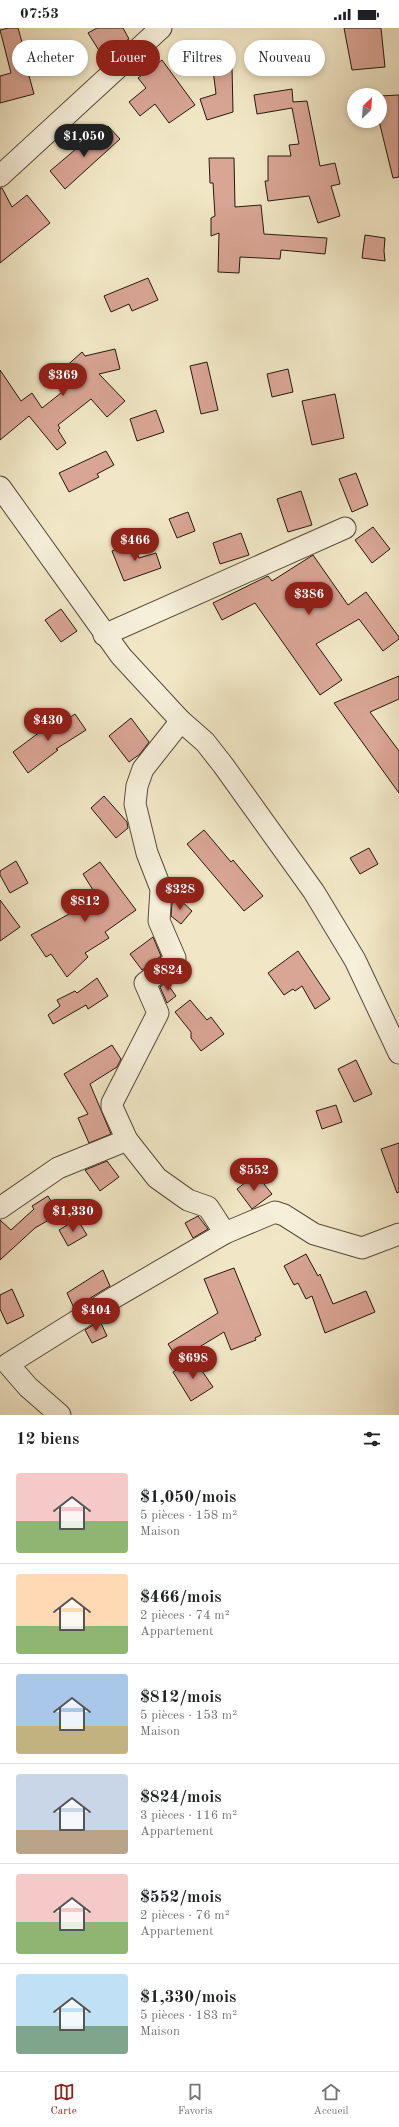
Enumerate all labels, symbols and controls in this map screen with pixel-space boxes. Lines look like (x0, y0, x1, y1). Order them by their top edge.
text: 07:53 (20, 7, 59, 22)
chip: Acheter (12, 40, 88, 76)
chip: Louer (96, 40, 160, 76)
chip: Filtres (168, 40, 236, 76)
chip: Nouveau (244, 40, 325, 76)
north arrow (347, 88, 387, 128)
map controls (347, 88, 387, 128)
pin: $1,050 (51, 124, 117, 158)
text: $1,050 (63, 130, 105, 143)
pin: $369 (39, 363, 87, 397)
text: $369 (48, 369, 78, 382)
pin: $466 (111, 528, 159, 562)
text: $466 (120, 534, 150, 547)
pin: $386 (285, 582, 333, 616)
text: $386 (294, 588, 324, 601)
pin: $430 (24, 708, 72, 742)
text: $430 (33, 714, 63, 727)
pin: $328 (156, 877, 204, 911)
text: $328 (165, 883, 195, 896)
pin: $812 (61, 889, 109, 923)
text: $812 (70, 895, 100, 908)
pin: $824 (144, 958, 192, 992)
text: $824 (153, 964, 183, 977)
pin: $552 (230, 1158, 278, 1192)
text: $552 (239, 1164, 269, 1177)
pin: $1,330 (40, 1199, 106, 1233)
text: $1,330 (52, 1205, 94, 1218)
pin: $404 (72, 1298, 120, 1332)
text: $404 (81, 1304, 111, 1317)
pin: $698 (169, 1346, 217, 1380)
text: $698 (178, 1352, 208, 1365)
icon: filters (361, 1428, 383, 1450)
text: 12 biens (16, 1431, 79, 1448)
icon: home (48, 1489, 96, 1537)
text: $1,050/mois (140, 1489, 236, 1506)
text: 5 pièces · 158 m² (140, 1509, 237, 1522)
text: Maison (140, 1525, 180, 1538)
text: $466/mois (140, 1589, 222, 1606)
icon: home (48, 1590, 96, 1638)
text: 2 pièces · 74 m² (140, 1609, 230, 1622)
text: Appartement (140, 1625, 214, 1638)
text: $812/mois (140, 1689, 222, 1706)
icon: home (48, 1690, 96, 1738)
text: 5 pièces · 153 m² (140, 1709, 237, 1722)
text: Maison (140, 1725, 180, 1738)
text: $824/mois (140, 1789, 222, 1806)
icon: home (48, 1790, 96, 1838)
text: 3 pièces · 116 m² (140, 1809, 237, 1822)
text: Appartement (140, 1825, 214, 1838)
text: $552/mois (140, 1889, 222, 1906)
icon: home (48, 1890, 96, 1938)
text: 2 pièces · 76 m² (140, 1909, 230, 1922)
text: Appartement (140, 1925, 214, 1938)
text: $1,330/mois (140, 1989, 236, 2006)
icon: home (48, 1990, 96, 2038)
text: 5 pièces · 183 m² (140, 2009, 237, 2022)
text: Maison (140, 2025, 180, 2038)
tab: Carte (51, 2081, 77, 2119)
tab: Favoris (178, 2081, 213, 2119)
tab: Accueil (314, 2081, 348, 2119)

